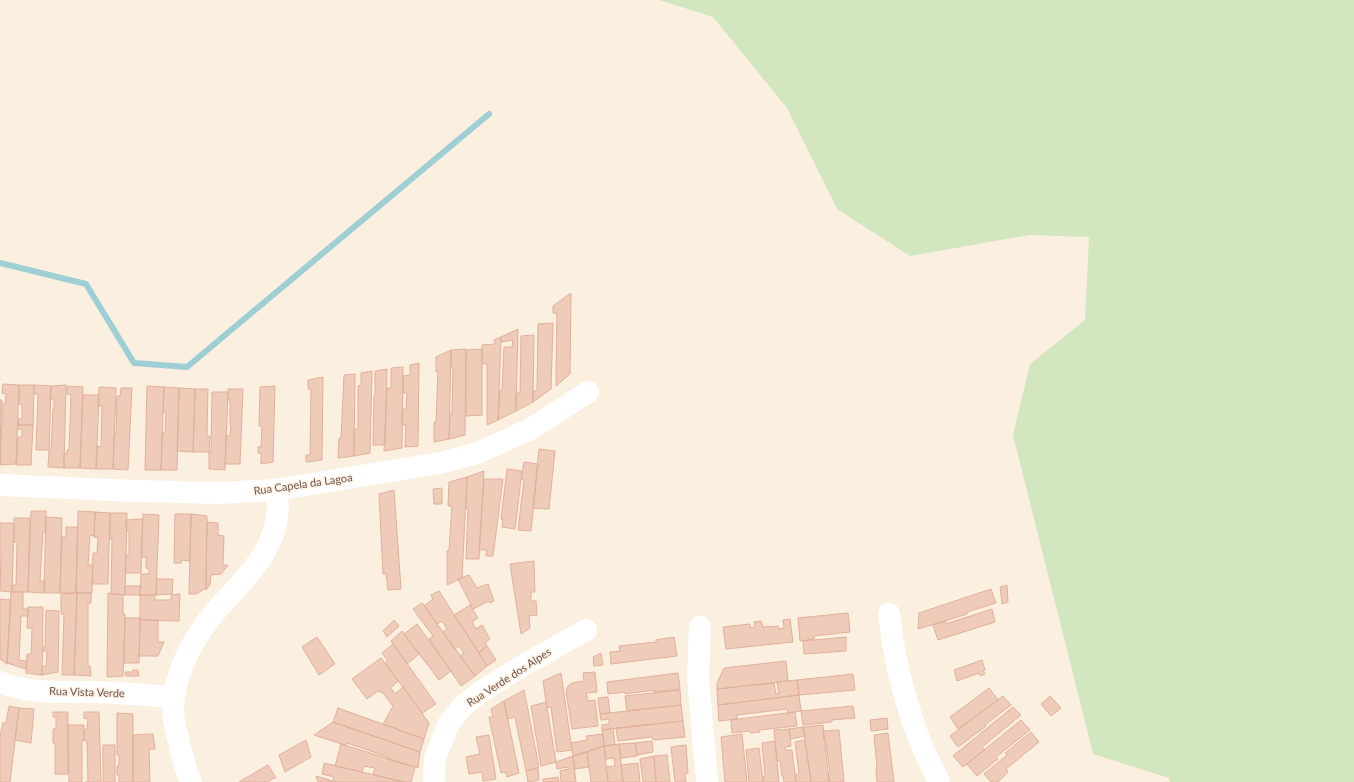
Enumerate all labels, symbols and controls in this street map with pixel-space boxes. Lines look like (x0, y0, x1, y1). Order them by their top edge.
street label: Rua Capela da Lagoa (253, 470, 353, 497)
street label: Rua Verde dos Alpes (464, 644, 554, 709)
street label: Rua Vista Verde (49, 684, 125, 699)

